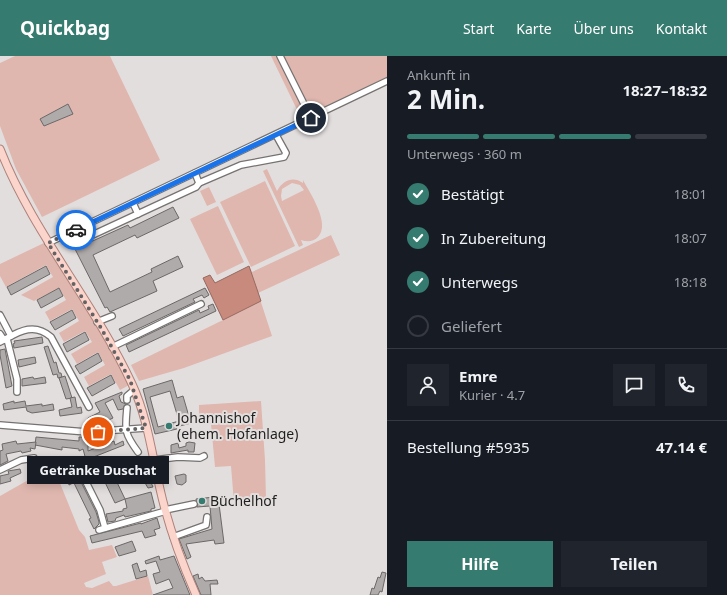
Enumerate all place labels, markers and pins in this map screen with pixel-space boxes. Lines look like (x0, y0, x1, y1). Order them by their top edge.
pin (294, 101, 328, 135)
place label: Johannishof (ehem. Hofanlage) (175, 408, 298, 443)
pin (81, 415, 115, 449)
marker: Johannishof (ehem. Hofanlage) (164, 421, 174, 431)
callout: Getränke Duschat (27, 456, 169, 484)
place label: Büchelhof (210, 491, 278, 510)
marker: Büchelhof (197, 496, 207, 506)

